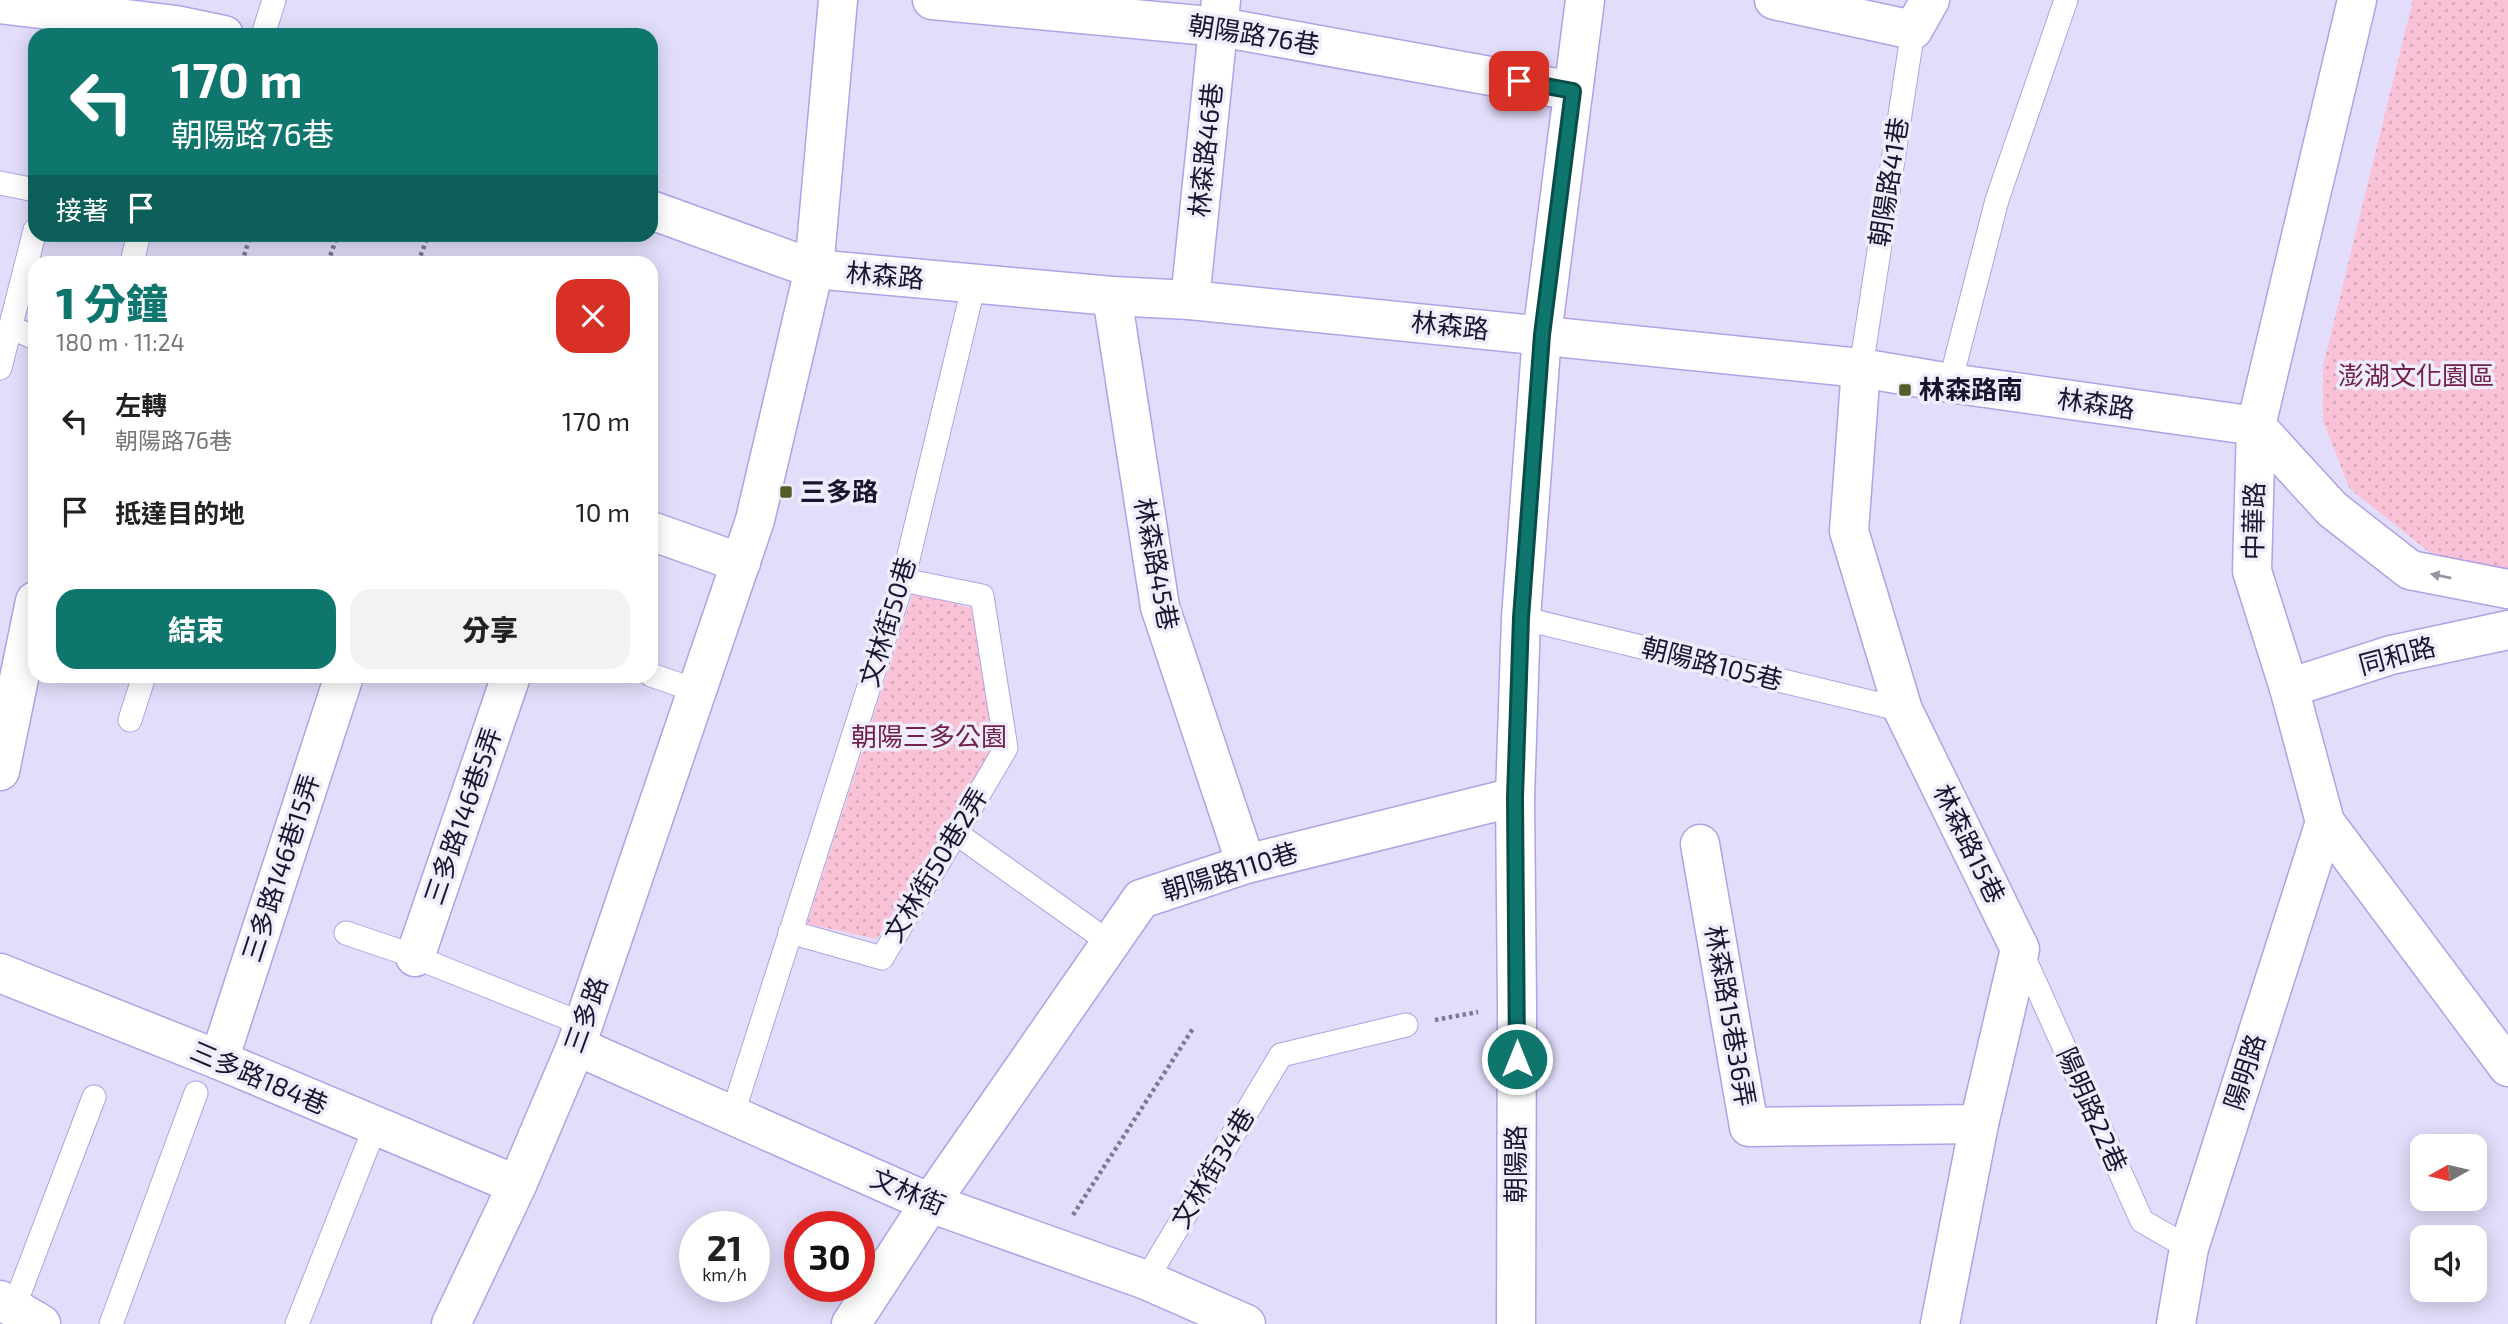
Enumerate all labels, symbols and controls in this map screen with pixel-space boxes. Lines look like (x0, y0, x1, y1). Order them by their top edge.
street label: 朝陽路76巷 (1187, 8, 1322, 59)
text: 170 m (171, 49, 303, 108)
pin (1489, 51, 1549, 111)
icon: left (56, 56, 147, 147)
icon: arrive (1500, 62, 1538, 100)
street label: 林森路46巷 (1182, 81, 1227, 219)
text: 朝陽路76巷 (171, 114, 334, 152)
street label: 朝陽路41巷 (1862, 115, 1913, 249)
icon: arrive (122, 189, 160, 227)
text: 接著 (56, 194, 108, 225)
street label: 林森路 (845, 256, 925, 293)
text: 1 分鐘 (56, 277, 168, 327)
button: close (556, 279, 630, 353)
street label: 林森路 (1410, 305, 1491, 344)
text: 180 m · 11:24 (56, 328, 185, 356)
park label: 澎湖文化園區 (2338, 359, 2494, 390)
place label: 林森路南 (1919, 373, 2023, 404)
marker: 林森路南 (1897, 382, 1913, 398)
street label: 林森路 (2055, 382, 2137, 423)
text: 左轉 (115, 389, 167, 420)
icon: left (56, 402, 94, 440)
text: 170 m (562, 405, 630, 436)
text: 朝陽路76巷 (115, 426, 232, 454)
place label: 三多路 (800, 475, 878, 506)
street label: 中華路 (2236, 482, 2269, 560)
marker: 三多路 (778, 484, 794, 500)
icon: arrive (56, 493, 94, 531)
street label: 林森路45巷 (1129, 495, 1185, 632)
text: 10 m (575, 496, 630, 527)
text: 抵達目的地 (115, 497, 245, 528)
street label: 文林街50巷 (852, 553, 921, 690)
one-way arrow (2430, 571, 2452, 582)
button: 結束 (56, 589, 336, 669)
button: 分享 (350, 589, 630, 669)
street label: 同和路 (2355, 629, 2438, 680)
street label: 朝陽路105巷 (1639, 630, 1786, 695)
park label: 朝陽三多公園 (851, 720, 1007, 751)
street label: 三多路146巷5弄 (417, 723, 506, 908)
street label: 三多路146巷15弄 (235, 770, 325, 965)
street label: 林森路15巷 (1928, 779, 2012, 908)
street label: 文林街50巷2弄 (877, 782, 993, 947)
street label: 朝陽路110巷 (1158, 835, 1301, 906)
street label: 林森路15巷36弄 (1700, 923, 1763, 1109)
street label: 三多路 (557, 973, 612, 1056)
position arrow (1480, 1022, 1554, 1096)
street label: 陽明路 (2217, 1030, 2270, 1113)
street label: 三多路184巷 (186, 1034, 333, 1119)
street label: 陽明路22巷 (2052, 1042, 2135, 1177)
street label: 文林街34巷 (1164, 1102, 1260, 1233)
street label: 朝陽路 (1499, 1125, 1530, 1203)
north arrow (2410, 1134, 2487, 1211)
map controls (2410, 1134, 2487, 1302)
street label: 文林街 (867, 1161, 951, 1220)
speed limit sign: 30 (784, 1211, 875, 1302)
button: sound (2410, 1225, 2487, 1302)
text: 21 (707, 1226, 742, 1268)
text: km/h (702, 1263, 747, 1285)

